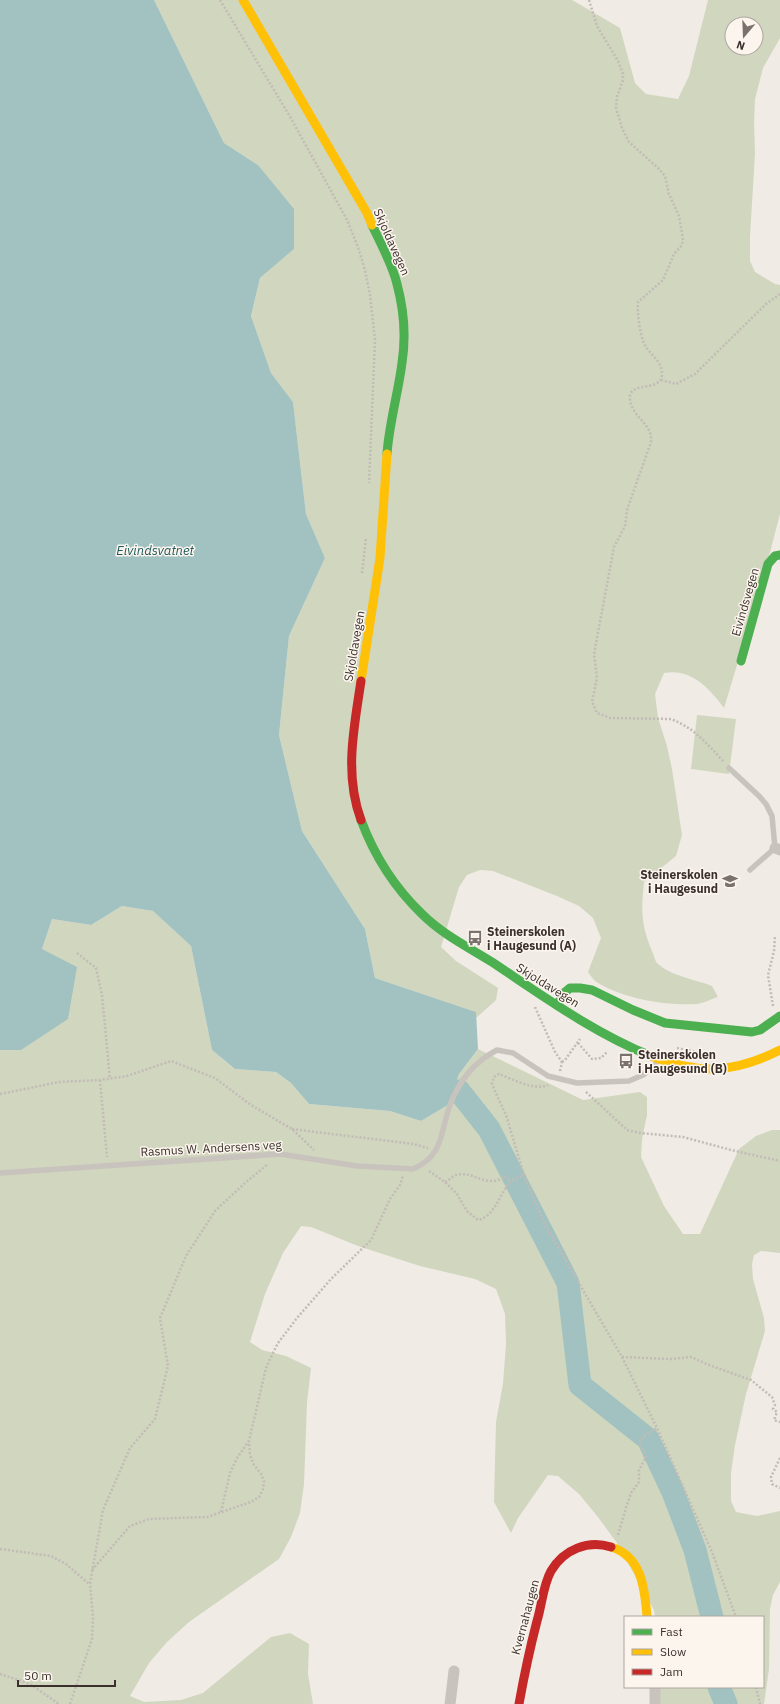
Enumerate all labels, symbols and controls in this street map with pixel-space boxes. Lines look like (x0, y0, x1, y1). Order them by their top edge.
north arrow (724, 16, 764, 56)
text: N (735, 38, 747, 53)
street label: Skjoldavegen (371, 206, 413, 278)
water label: Eivindsvatnet (116, 542, 195, 559)
street label: Eivindsvegen (728, 566, 762, 638)
street label: Skjoldavegen (340, 609, 368, 683)
place label: Steinerskolen i Haugesund (640, 867, 718, 896)
school or university icon: Steinerskolen i Haugesund (721, 872, 739, 890)
place label: Steinerskolen i Haugesund (A) (487, 924, 576, 953)
bus stop icon: Steinerskolen i Haugesund (A) (466, 929, 484, 947)
street label: Skjoldavegen (514, 960, 582, 1010)
place label: Steinerskolen i Haugesund (B) (638, 1047, 727, 1076)
bus stop icon: Steinerskolen i Haugesund (B) (617, 1052, 635, 1070)
street label: Rasmus W. Andersens veg (140, 1137, 283, 1159)
street label: Kvernahaugen (508, 1578, 542, 1656)
legend (624, 1616, 764, 1688)
text: Fast (660, 1624, 683, 1639)
text: Slow (660, 1644, 686, 1659)
scale bar (18, 1662, 115, 1688)
text: Jam (660, 1664, 683, 1679)
text: 50 m (24, 1668, 52, 1683)

